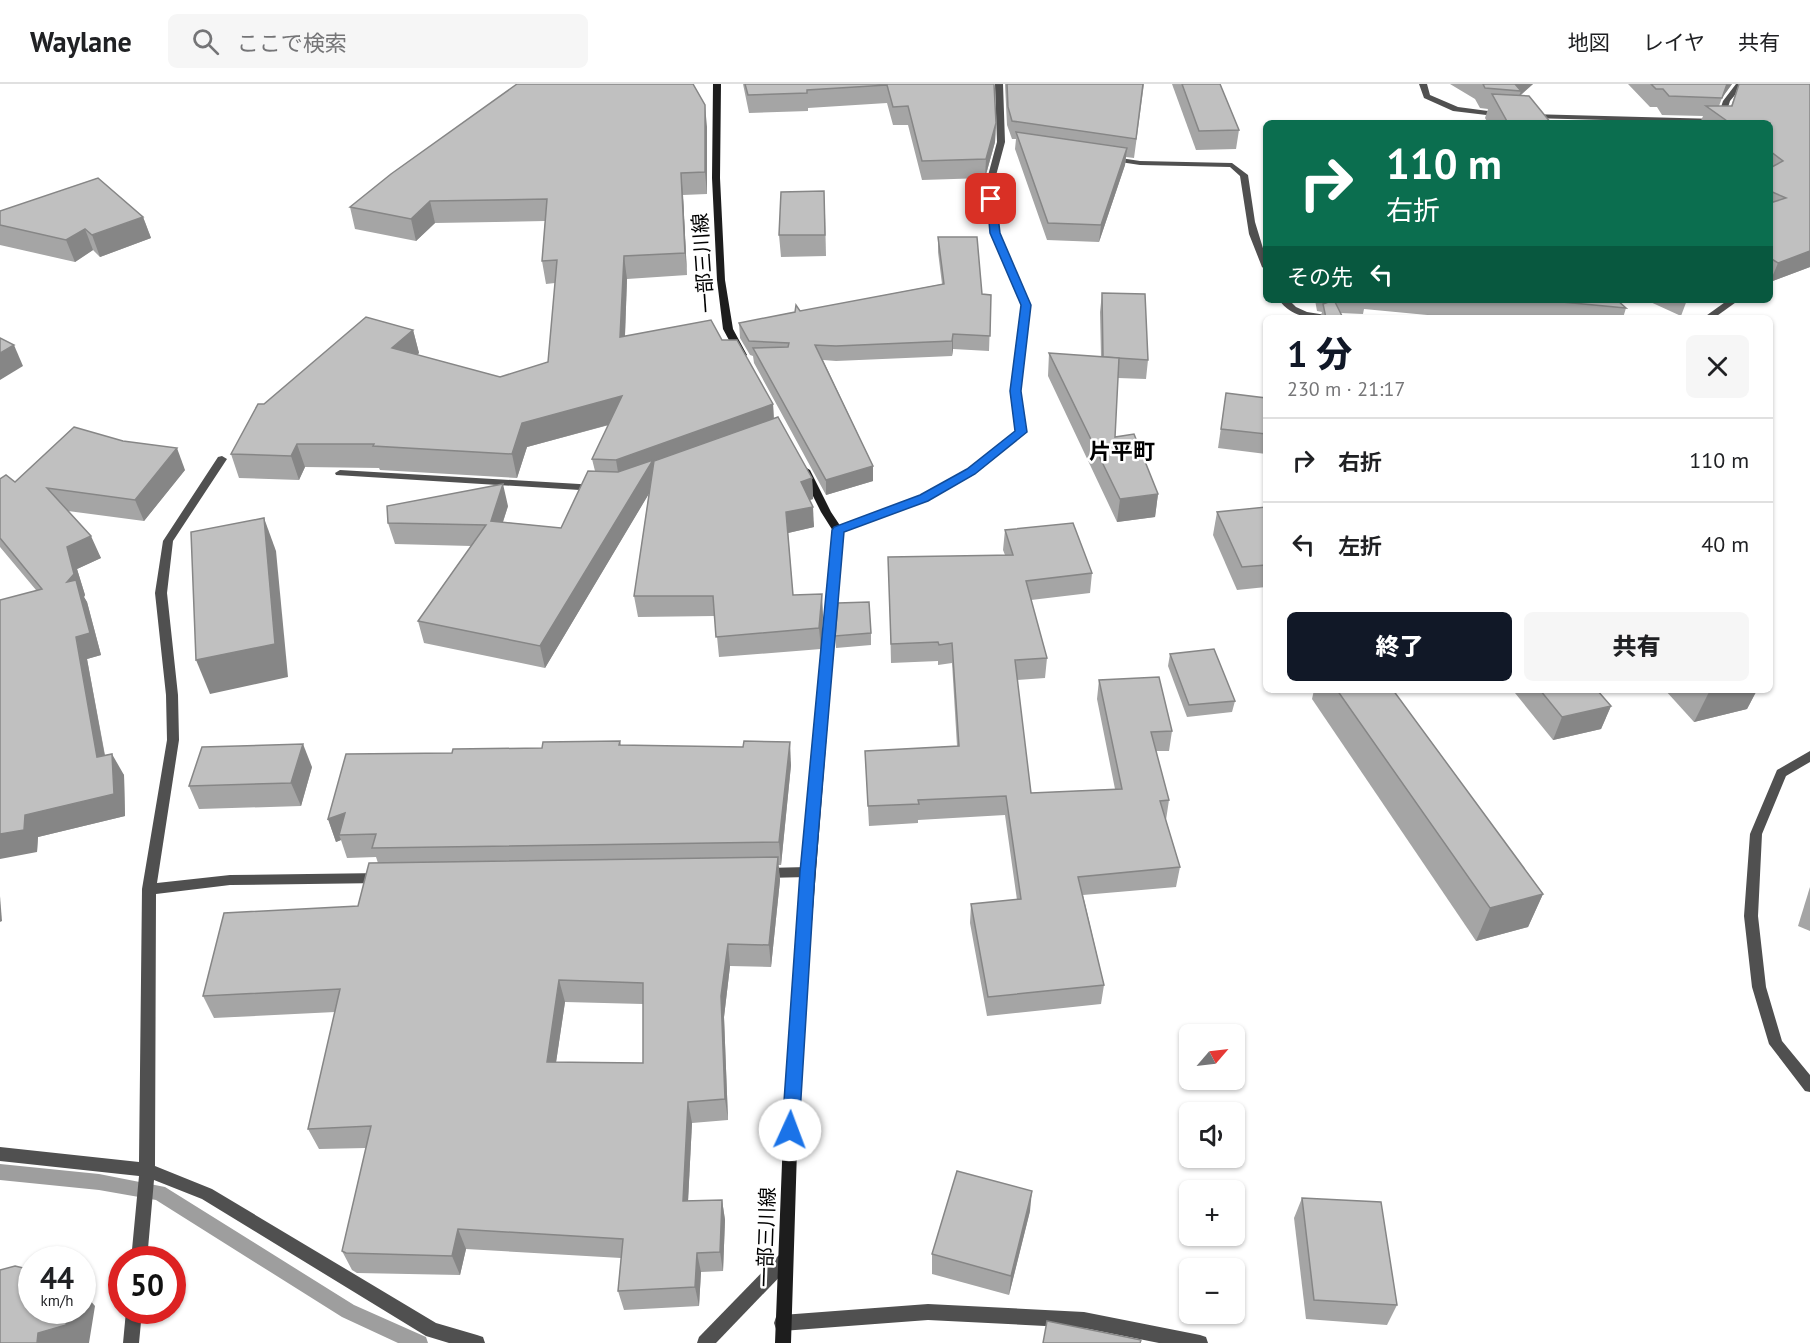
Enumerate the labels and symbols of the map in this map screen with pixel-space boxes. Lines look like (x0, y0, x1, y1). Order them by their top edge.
pin (965, 173, 1016, 224)
street label: 一部三川線 (687, 212, 719, 314)
district label: 片平町 (1089, 437, 1155, 465)
north arrow (1179, 1024, 1245, 1090)
position arrow (758, 1098, 822, 1162)
street label: 一部三川線 (751, 1187, 781, 1287)
speed limit sign: 50 (108, 1246, 186, 1324)

